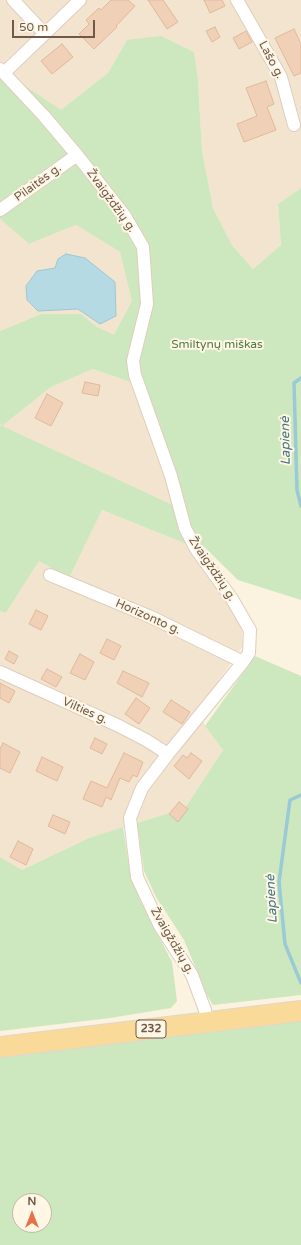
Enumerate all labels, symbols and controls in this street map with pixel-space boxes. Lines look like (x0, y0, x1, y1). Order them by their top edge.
scale bar (14, 12, 97, 38)
text: 50 m (19, 20, 48, 34)
street label: Lašo g. (255, 39, 287, 81)
street label: Pilaitės g. (12, 161, 64, 205)
street label: Žvaigždžių g. (83, 166, 139, 236)
park label: Smiltynų miškas (171, 338, 263, 352)
water label: Lapienė (278, 416, 294, 466)
street label: Žvaigždžių g. (185, 534, 239, 604)
street label: Horizonto g. (113, 596, 183, 638)
street label: Vilties g. (60, 695, 110, 727)
water label: Lapienė (263, 874, 281, 924)
street label: Žvaigždžių g. (147, 905, 197, 977)
road number: 232 (136, 1020, 166, 1038)
north arrow (12, 1193, 52, 1233)
text: N (28, 1195, 36, 1208)

